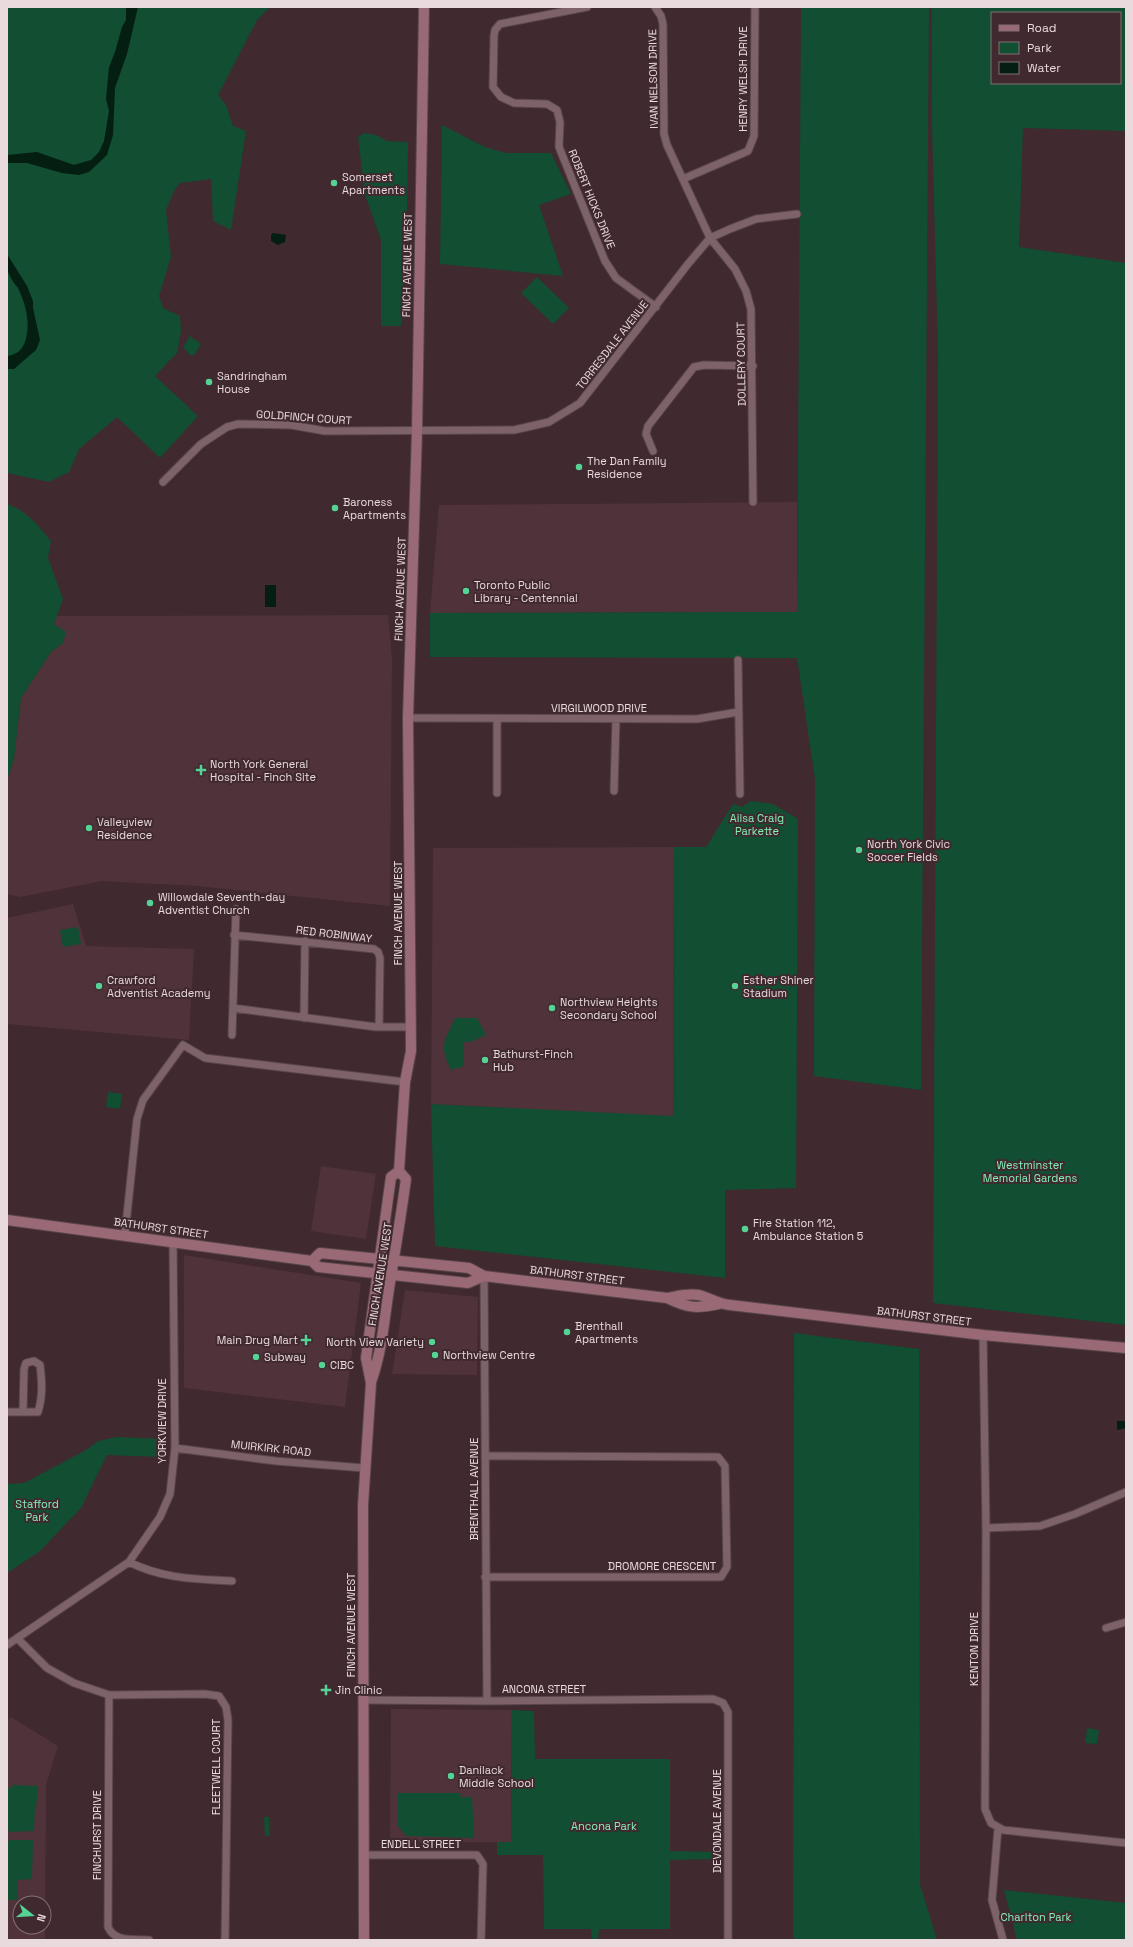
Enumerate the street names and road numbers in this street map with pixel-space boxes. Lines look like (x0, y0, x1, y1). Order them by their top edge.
street label: HENRY WELSH DRIVE (736, 26, 750, 132)
street label: IVAN NELSON DRIVE (645, 29, 661, 129)
street label: ROBERT HICKS DRIVE (566, 147, 618, 251)
street label: FINCH AVENUE WEST (399, 212, 415, 317)
street label: TORRESDALE AVENUE (573, 298, 651, 392)
street label: DOLLERY COURT (733, 321, 749, 406)
street label: GOLDFINCH COURT (256, 407, 353, 427)
street label: FINCH AVENUE WEST (391, 536, 409, 641)
street label: VIRGILWOOD DRIVE (551, 701, 647, 715)
street label: FINCH AVENUE WEST (391, 860, 405, 965)
street label: RED ROBINWAY (295, 922, 373, 946)
street label: BATHURST STREET (113, 1214, 210, 1242)
street label: FINCH AVENUE WEST (365, 1221, 395, 1327)
street label: BATHURST STREET (529, 1262, 626, 1288)
street label: BATHURST STREET (876, 1303, 973, 1329)
street label: YORKVIEW DRIVE (155, 1378, 169, 1464)
street label: MUIRKIRK ROAD (230, 1437, 312, 1459)
street label: BRENTHALL AVENUE (467, 1438, 481, 1540)
street label: DROMORE CRESCENT (608, 1559, 717, 1573)
street label: FINCH AVENUE WEST (344, 1572, 358, 1677)
street label: KENTON DRIVE (967, 1612, 981, 1686)
street label: ANCONA STREET (502, 1682, 587, 1696)
street label: FLEETWELL COURT (209, 1718, 223, 1815)
street label: DEVONDALE AVENUE (710, 1769, 724, 1873)
street label: FINCHURST DRIVE (90, 1790, 104, 1880)
street label: ENDELL STREET (381, 1837, 462, 1851)

